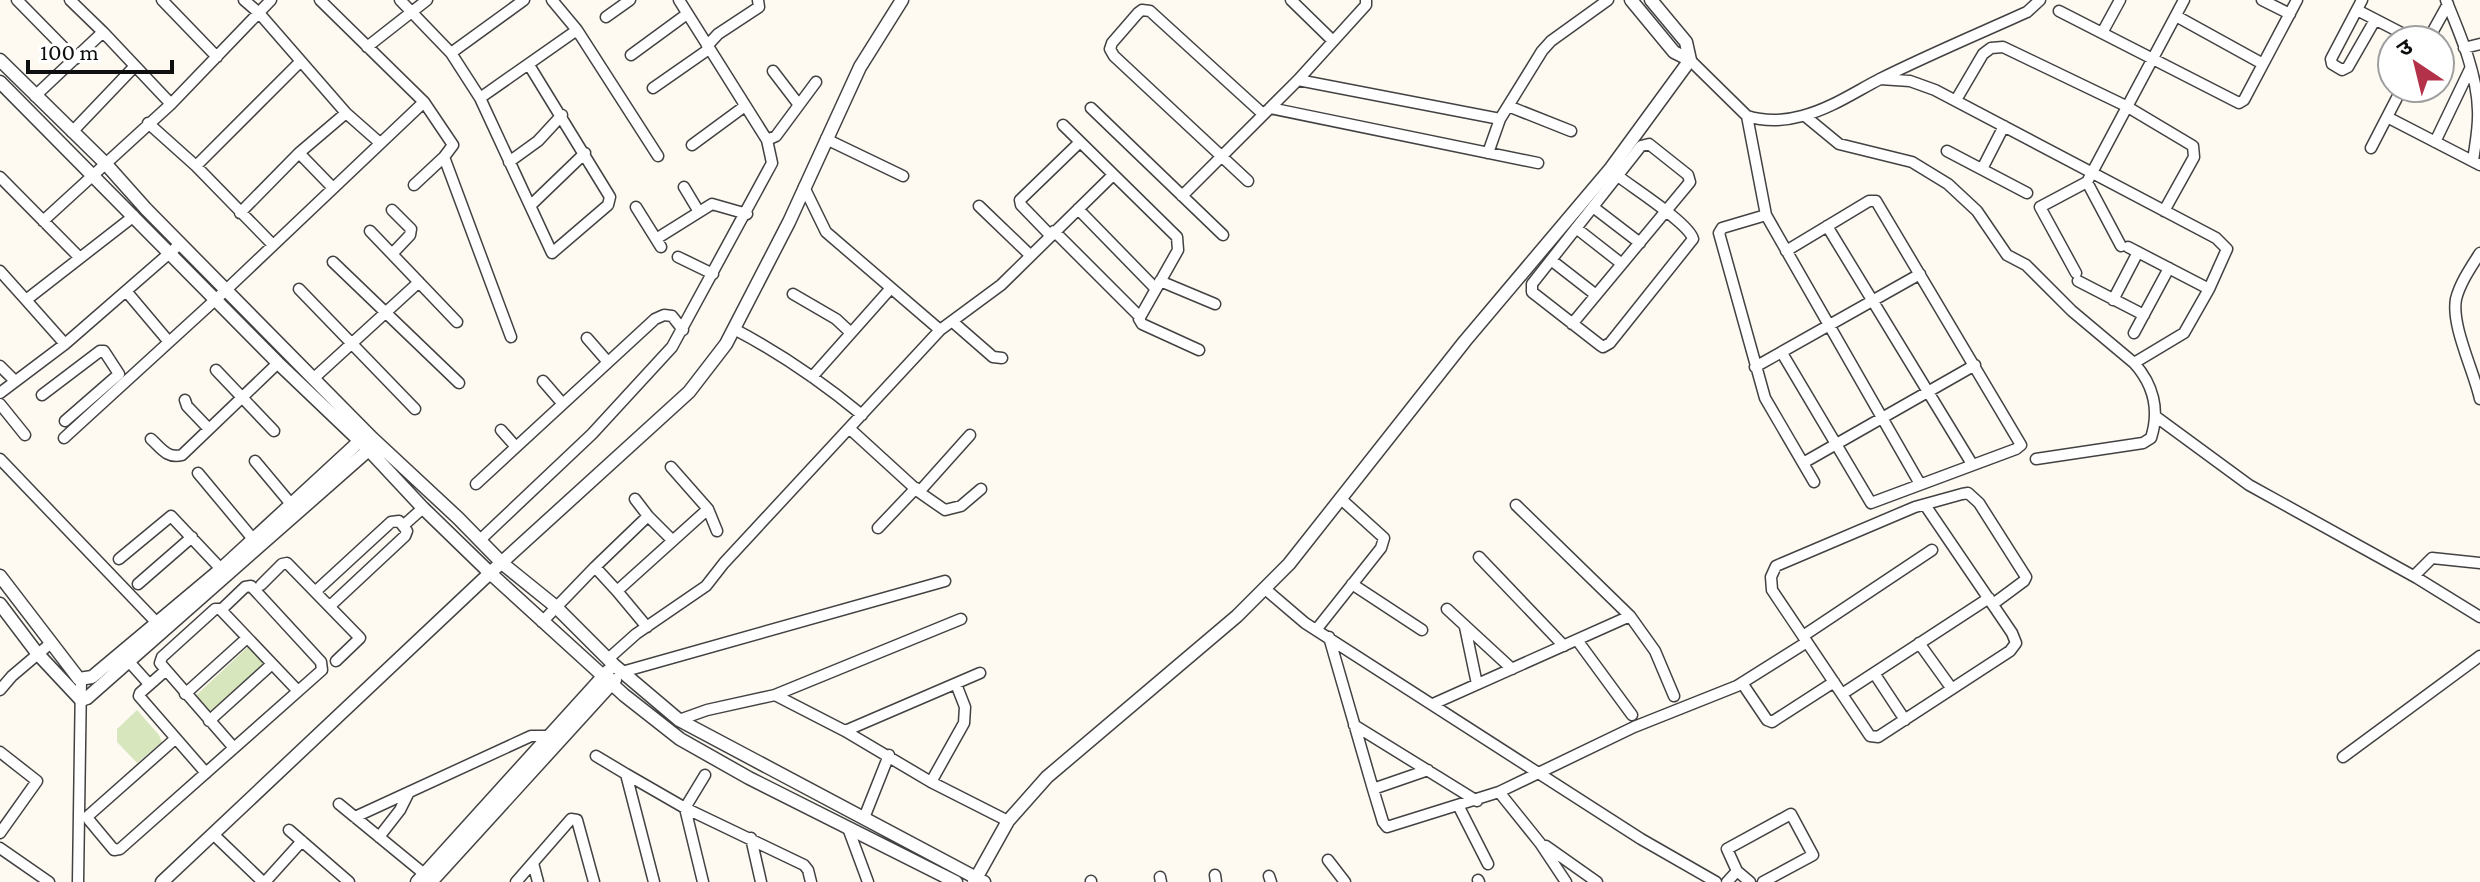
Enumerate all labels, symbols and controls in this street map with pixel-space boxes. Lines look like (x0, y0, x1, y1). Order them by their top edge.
scale bar (28, 24, 172, 74)
north arrow (2376, 24, 2456, 104)
text: उ (2392, 33, 2418, 62)
text: 100 m (40, 38, 99, 65)

